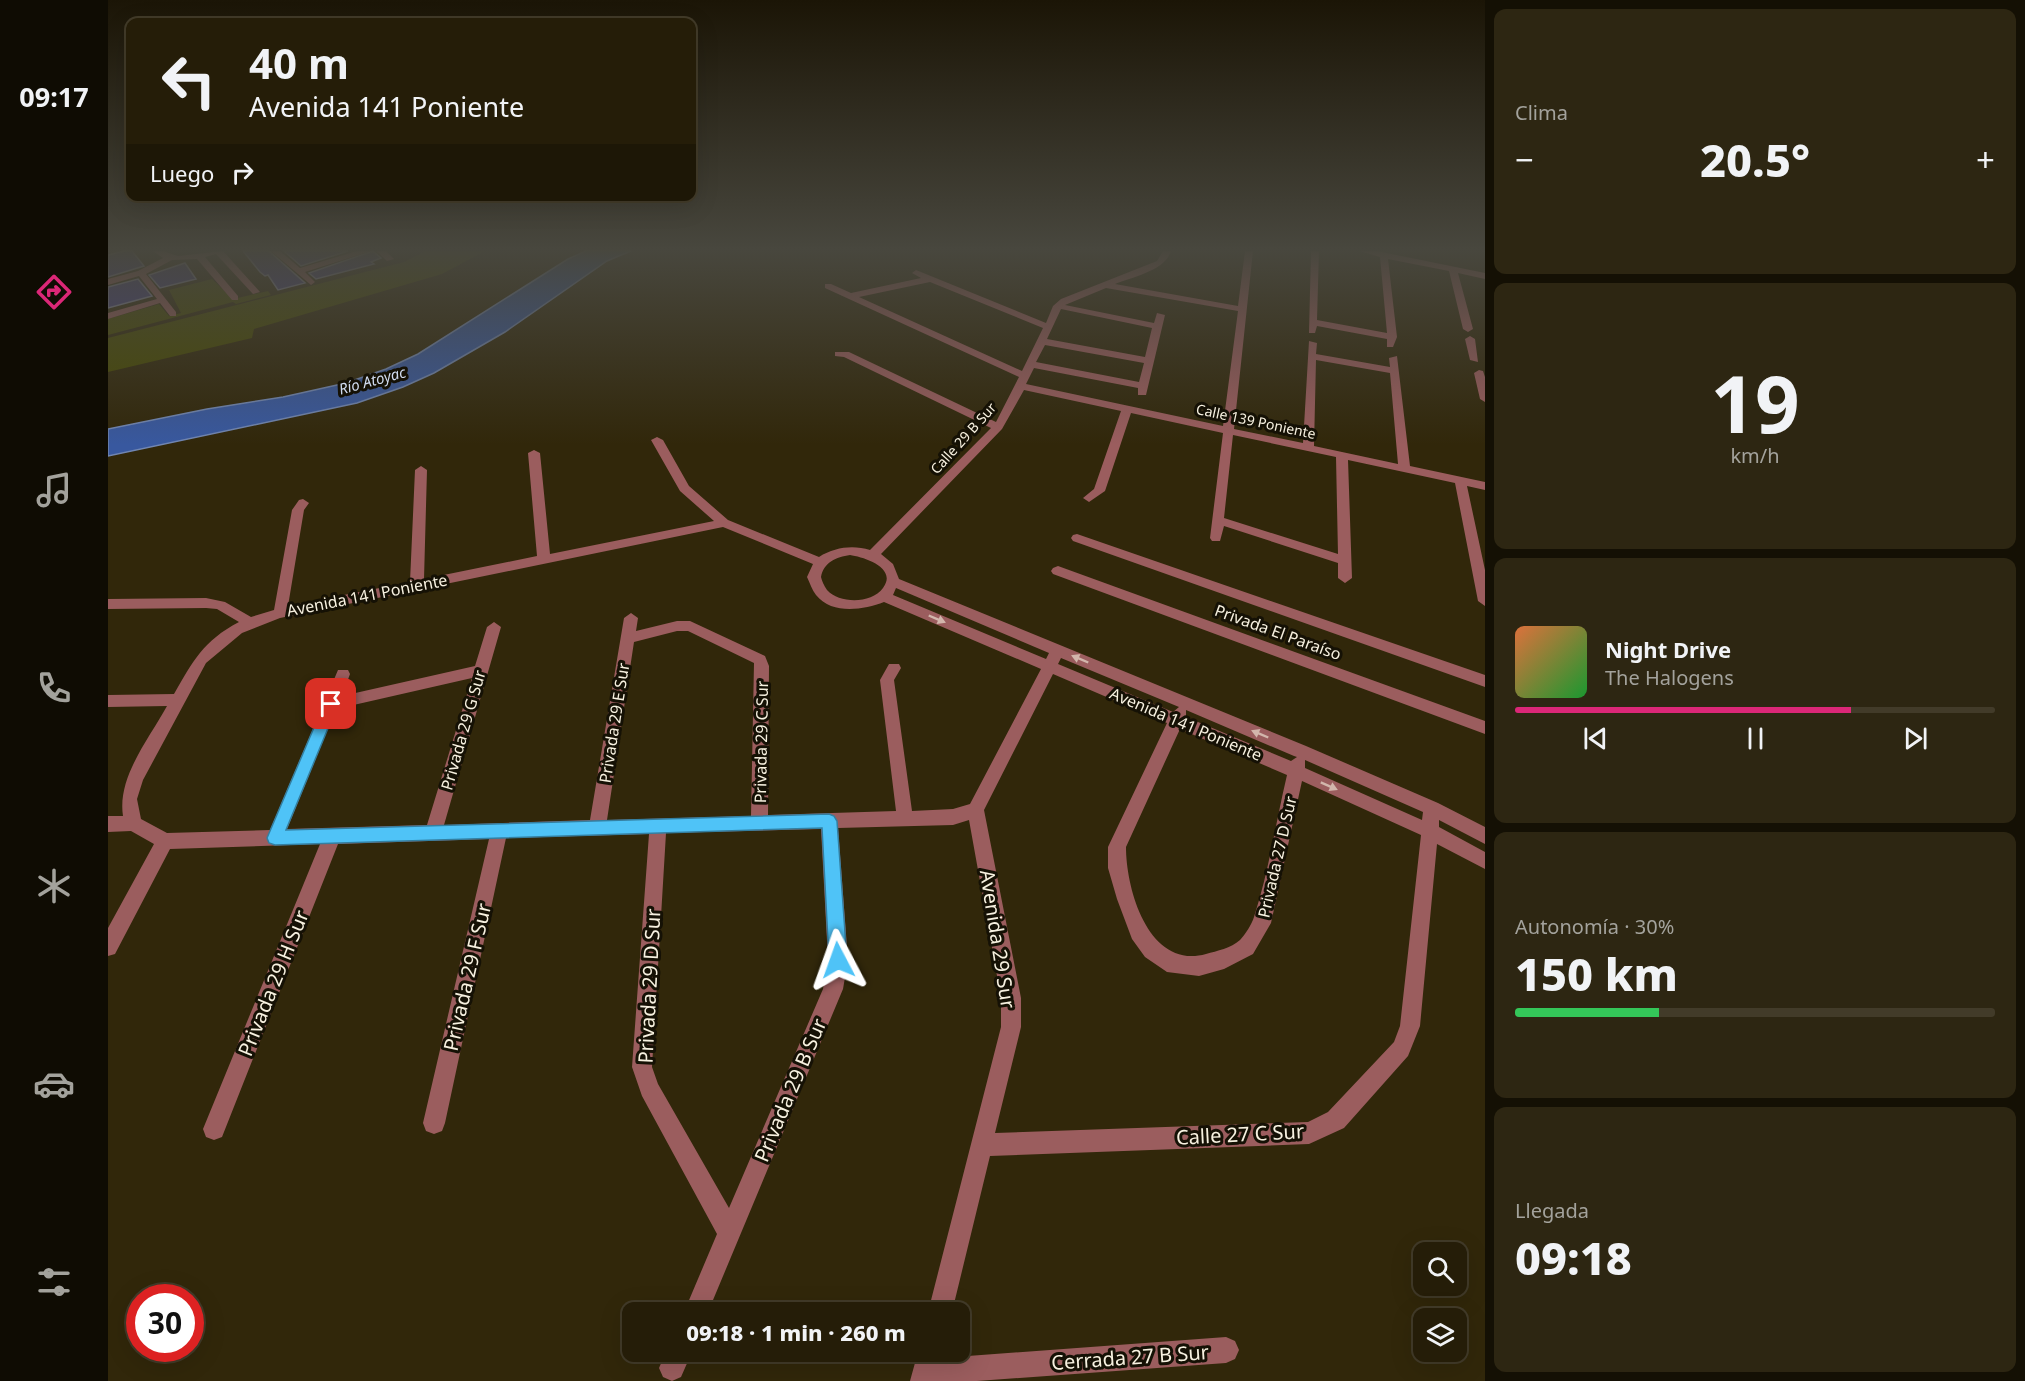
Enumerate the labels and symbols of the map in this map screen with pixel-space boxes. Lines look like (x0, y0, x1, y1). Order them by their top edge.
water label: Río Atoyac (336, 361, 408, 399)
street label: Calle 29 B Sur (926, 398, 1000, 478)
street label: Calle 139 Poniente (1194, 399, 1318, 443)
street label: Avenida 141 Poniente (285, 569, 449, 621)
street label: Privada El Paraíso (1212, 599, 1344, 665)
one-way arrow (928, 615, 946, 624)
one-way arrow (1070, 654, 1088, 664)
street label: Privada 29 E Sur (594, 661, 634, 785)
street label: Privada 29 G Sur (435, 667, 491, 793)
pin (305, 678, 356, 729)
street label: Privada 29 C Sur (749, 680, 773, 803)
street label: Avenida 141 Poniente (1107, 682, 1265, 766)
one-way arrow (1250, 729, 1268, 739)
one-way arrow (1321, 781, 1339, 791)
street label: Privada 27 D Sur (1252, 794, 1302, 920)
street label: Avenida 29 Sur (974, 868, 1022, 1010)
street label: Privada 29 F Sur (437, 900, 497, 1054)
street label: Privada 29 H Sur (231, 906, 315, 1060)
street label: Privada 29 D Sur (631, 908, 667, 1064)
position arrow (806, 928, 870, 992)
street label: Privada 29 B Sur (748, 1014, 832, 1166)
street label: Calle 27 C Sur (1175, 1117, 1305, 1151)
speed limit sign: 30 (126, 1284, 204, 1362)
street label: Cerrada 27 B Sur (1050, 1338, 1210, 1376)

